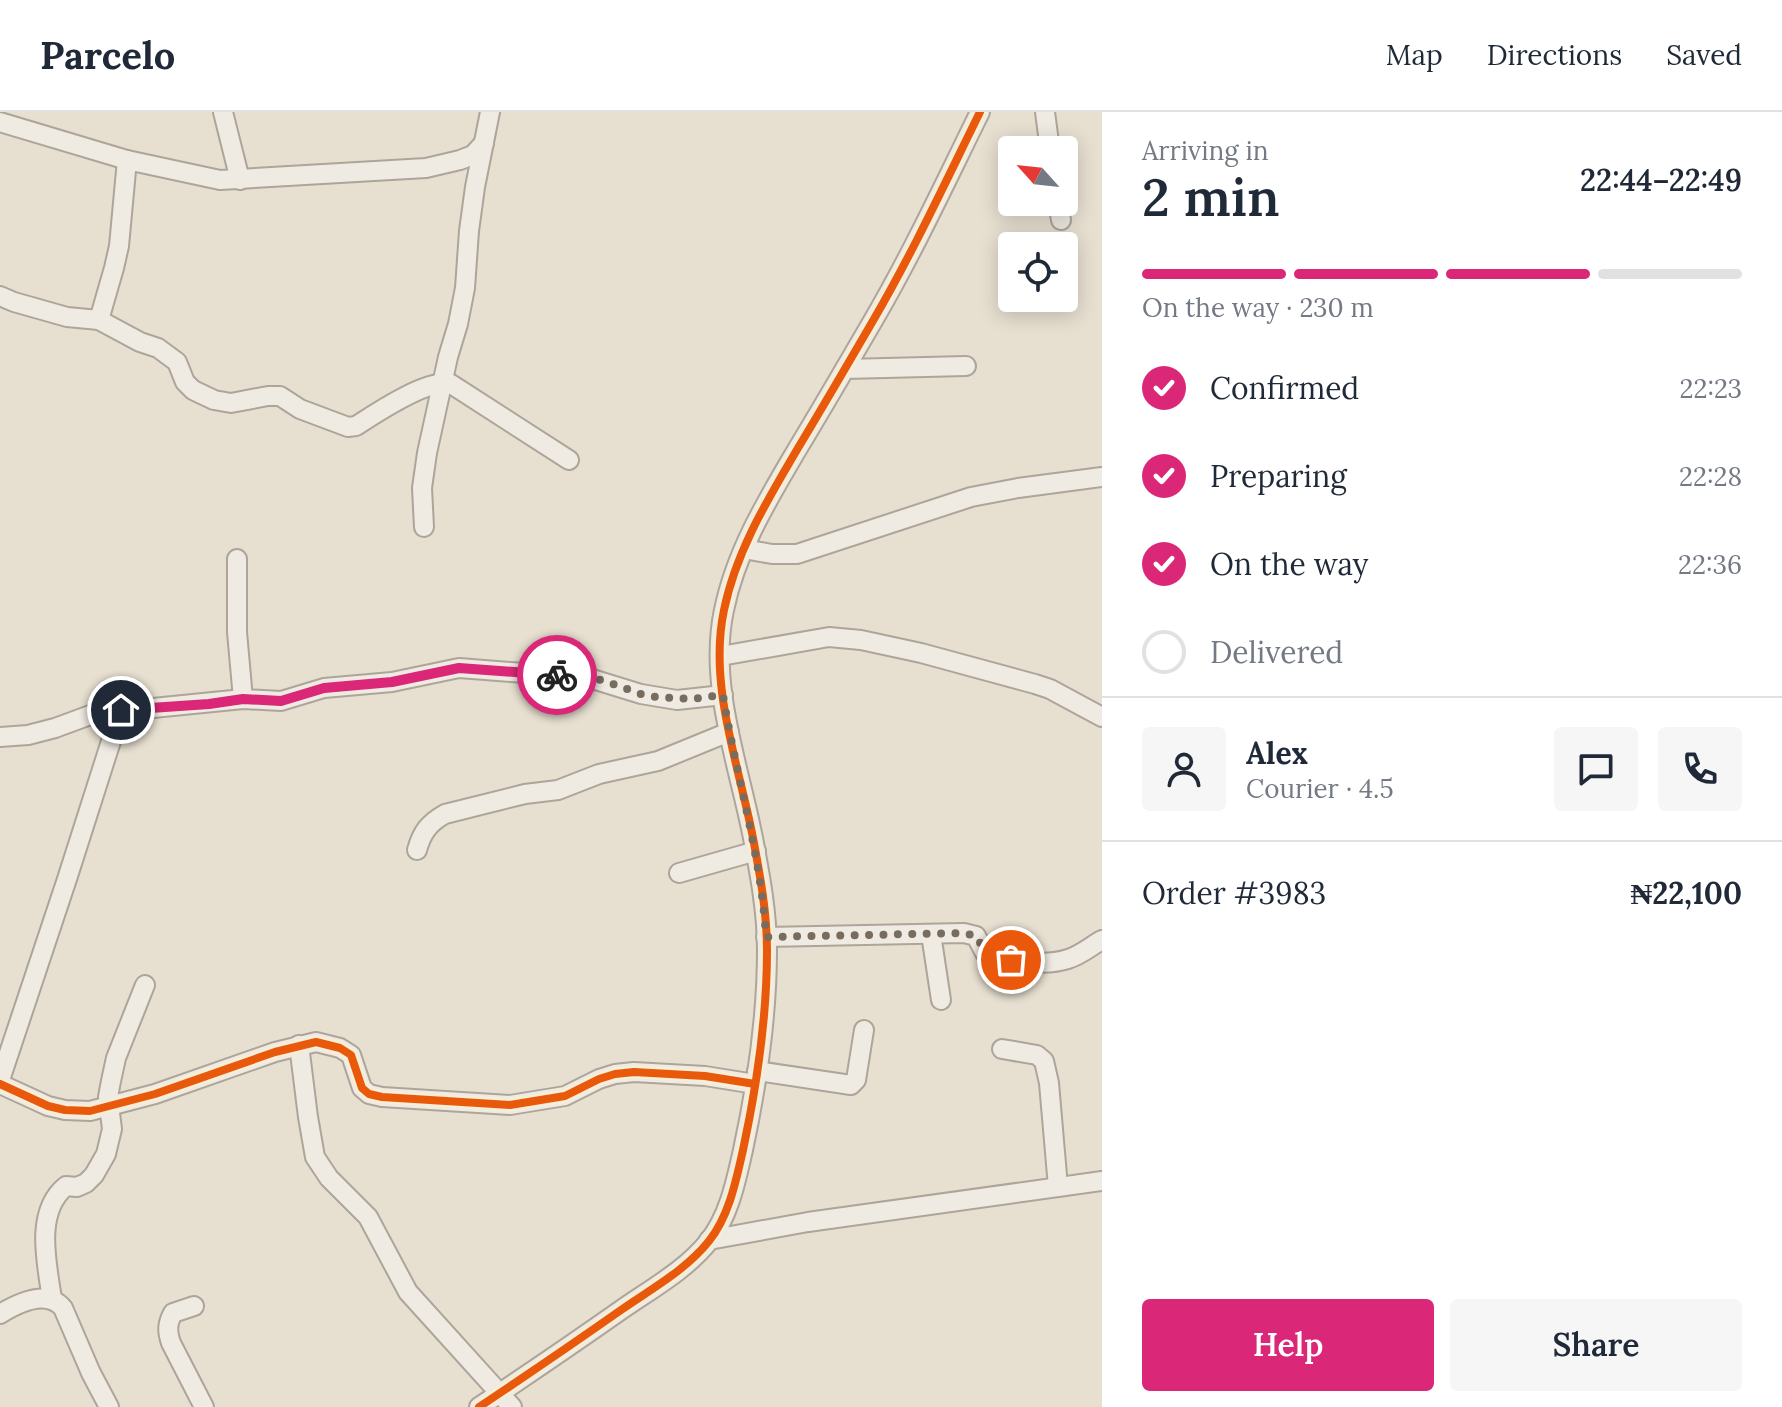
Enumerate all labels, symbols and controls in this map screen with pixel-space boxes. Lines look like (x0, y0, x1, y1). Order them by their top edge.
text: Parcelo (40, 31, 175, 79)
text: Map (1386, 37, 1443, 73)
text: Directions (1487, 37, 1622, 73)
text: Saved (1666, 37, 1742, 73)
text: Arriving in (1142, 134, 1269, 167)
north arrow (998, 136, 1078, 216)
map controls (998, 136, 1078, 312)
text: 22:44–22:49 (1580, 161, 1742, 199)
text: 2 min (1142, 164, 1280, 230)
button: locate (998, 232, 1078, 312)
text: On the way · 230 m (1142, 291, 1374, 324)
icon: check (1142, 366, 1186, 410)
text: Confirmed (1210, 369, 1359, 407)
text: 22:23 (1680, 372, 1742, 405)
icon: check (1142, 454, 1186, 498)
text: Preparing (1210, 457, 1347, 495)
text: 22:28 (1679, 460, 1742, 493)
icon: check (1142, 542, 1186, 586)
text: On the way (1210, 545, 1368, 583)
text: 22:36 (1678, 548, 1742, 581)
text: Delivered (1210, 633, 1343, 671)
courier (517, 635, 597, 715)
icon: bike (535, 653, 579, 697)
pin (87, 676, 155, 744)
icon: home (99, 688, 143, 732)
button: person (1142, 727, 1226, 811)
button: chat (1554, 727, 1638, 811)
button: phone (1658, 727, 1742, 811)
text: Alex (1246, 734, 1308, 772)
text: Courier · 4.5 (1246, 772, 1394, 805)
text: Order #3983 (1142, 874, 1326, 912)
text: ₦22,100 (1631, 874, 1742, 912)
pin (977, 926, 1045, 994)
icon: bag (989, 938, 1033, 982)
button: Help (1142, 1299, 1434, 1391)
button: Share (1450, 1299, 1742, 1391)

